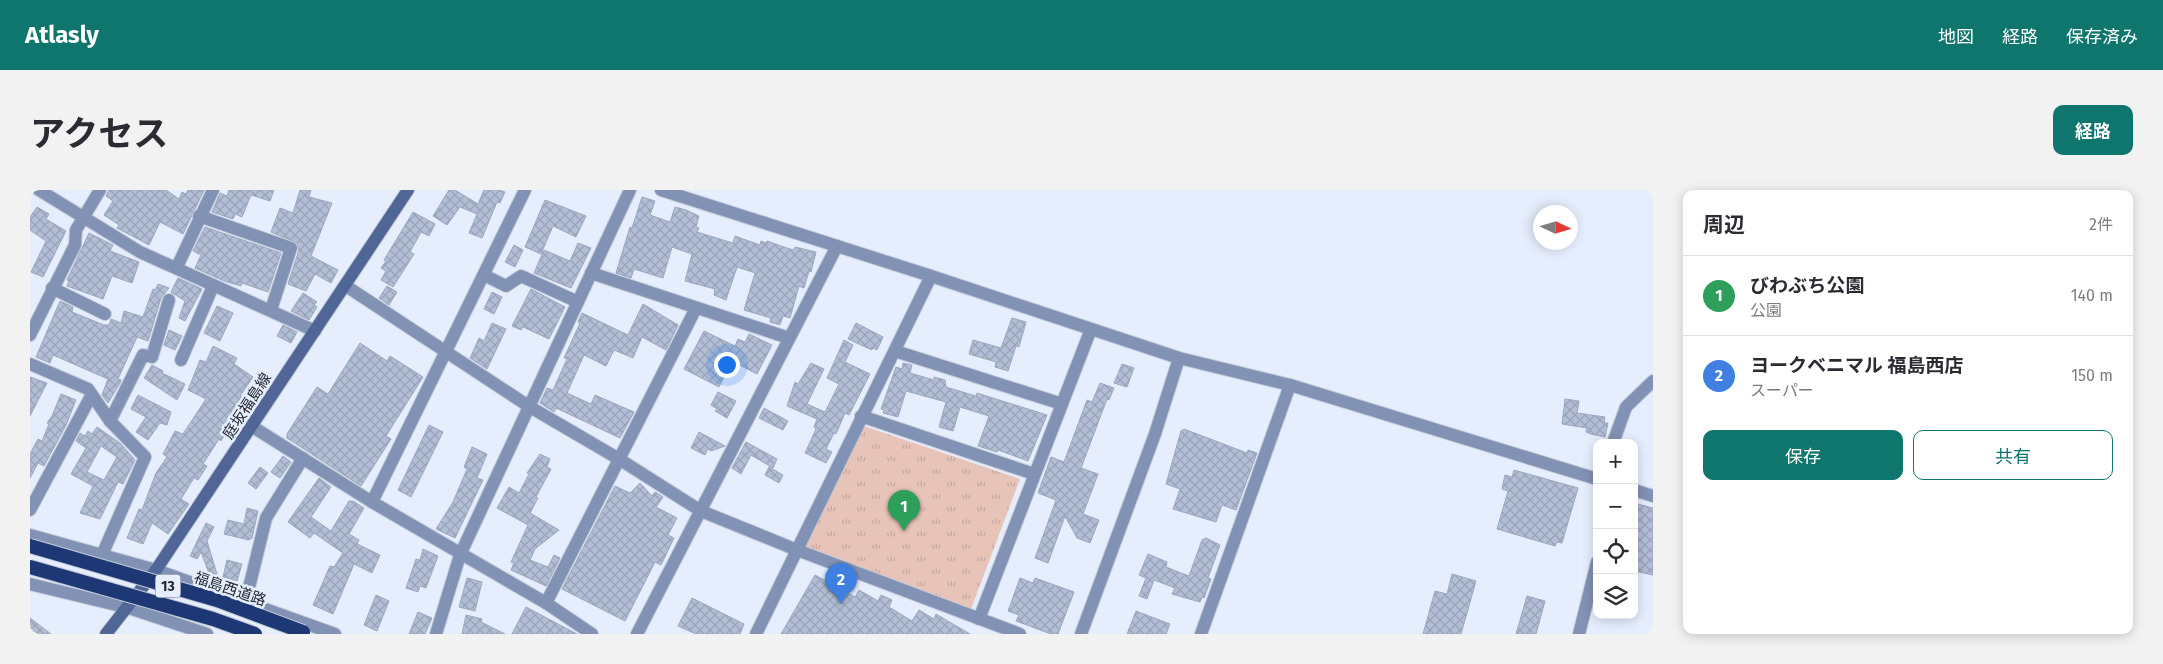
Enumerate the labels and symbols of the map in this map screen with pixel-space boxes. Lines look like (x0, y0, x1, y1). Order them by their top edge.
north arrow (1533, 205, 1578, 250)
your location (714, 352, 740, 378)
street label: 庭坂福島線 (219, 370, 275, 442)
pin: 1 (888, 490, 920, 531)
pin: 2 (825, 563, 857, 604)
street label: 福島西道路 (192, 568, 268, 610)
road number: 13 (156, 574, 180, 598)

